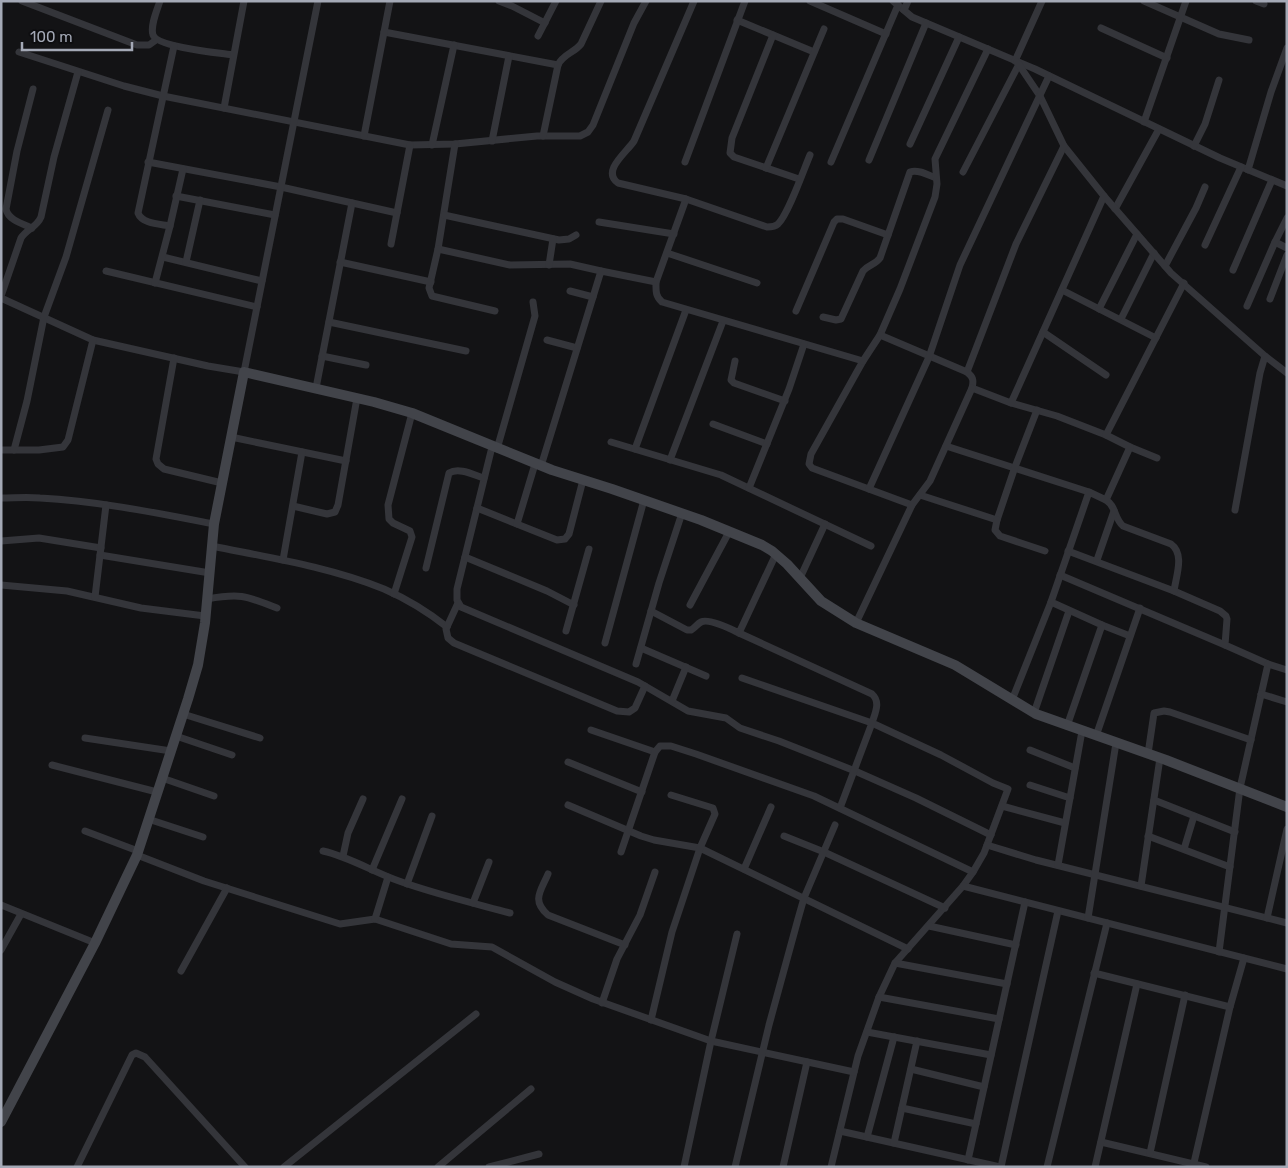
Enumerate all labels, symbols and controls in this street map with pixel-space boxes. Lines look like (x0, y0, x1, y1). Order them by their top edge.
scale bar (22, 20, 132, 52)
text: 100 m (30, 28, 72, 46)

